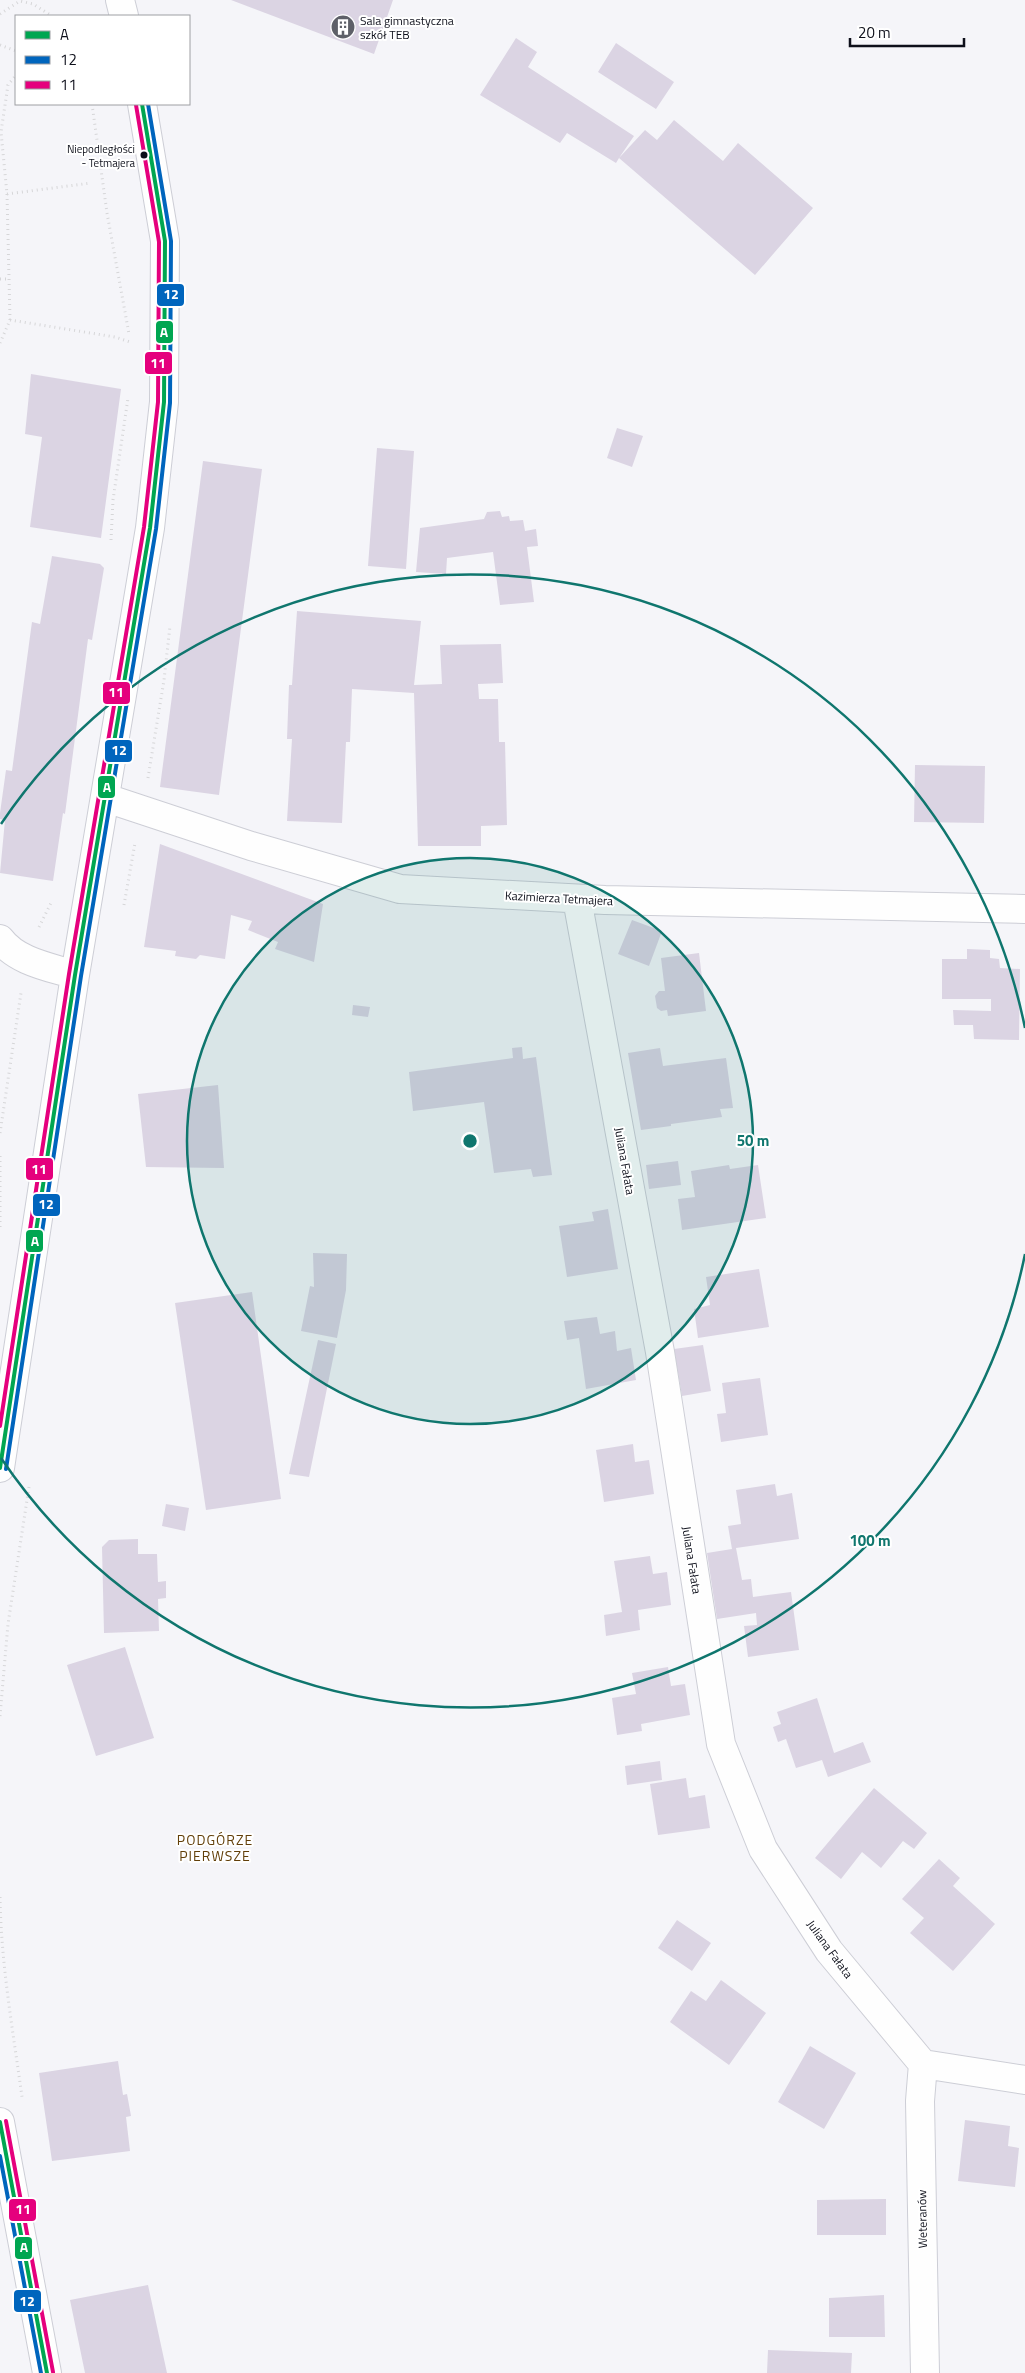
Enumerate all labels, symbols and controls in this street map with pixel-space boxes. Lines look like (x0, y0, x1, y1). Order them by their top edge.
place label: Sala gimnastyczna szkół TEB (360, 11, 454, 44)
building icon: Sala gimnastyczna szkół TEB (330, 14, 356, 40)
legend (15, 15, 190, 105)
scale bar (850, 15, 964, 47)
text: 20 m (858, 21, 891, 44)
text: A (60, 23, 69, 46)
text: 12 (60, 48, 77, 71)
text: 11 (60, 73, 77, 96)
place label: Niepodległości - Tetmajera (67, 141, 135, 171)
marker: Niepodległości - Tetmajera (139, 150, 149, 160)
line badge: 12 (156, 283, 185, 307)
text: 12 (163, 283, 179, 304)
line badge: A (155, 320, 174, 344)
text: A (160, 321, 169, 342)
line badge: 11 (144, 351, 173, 375)
text: 11 (150, 352, 166, 373)
line badge: 11 (102, 681, 131, 705)
text: 11 (108, 681, 124, 702)
line badge: 12 (104, 739, 133, 763)
text: 12 (111, 739, 127, 760)
line badge: A (97, 775, 116, 799)
text: A (103, 776, 112, 797)
street label: Kazimierza Tetmajera (504, 886, 614, 910)
street label: Juliana Fałata (610, 1126, 640, 1196)
text: 50 m (737, 1129, 769, 1152)
centre of rings (461, 1132, 479, 1150)
line badge: 11 (25, 1157, 54, 1181)
text: 11 (31, 1158, 47, 1179)
line badge: 12 (32, 1193, 61, 1217)
text: 12 (38, 1193, 54, 1214)
line badge: A (25, 1229, 44, 1253)
text: A (31, 1230, 40, 1251)
street label: Juliana Fałata (677, 1525, 707, 1595)
text: 100 m (849, 1529, 891, 1552)
district label: PODGÓRZE PIERWSZE (177, 1829, 253, 1866)
street label: Juliana Fałata (802, 1916, 858, 1982)
street label: Weteranów (912, 2189, 932, 2249)
line badge: 11 (8, 2198, 37, 2222)
text: 11 (15, 2198, 31, 2219)
line badge: A (14, 2236, 33, 2260)
text: A (20, 2236, 29, 2257)
line badge: 12 (13, 2289, 42, 2313)
text: 12 (19, 2290, 35, 2311)

